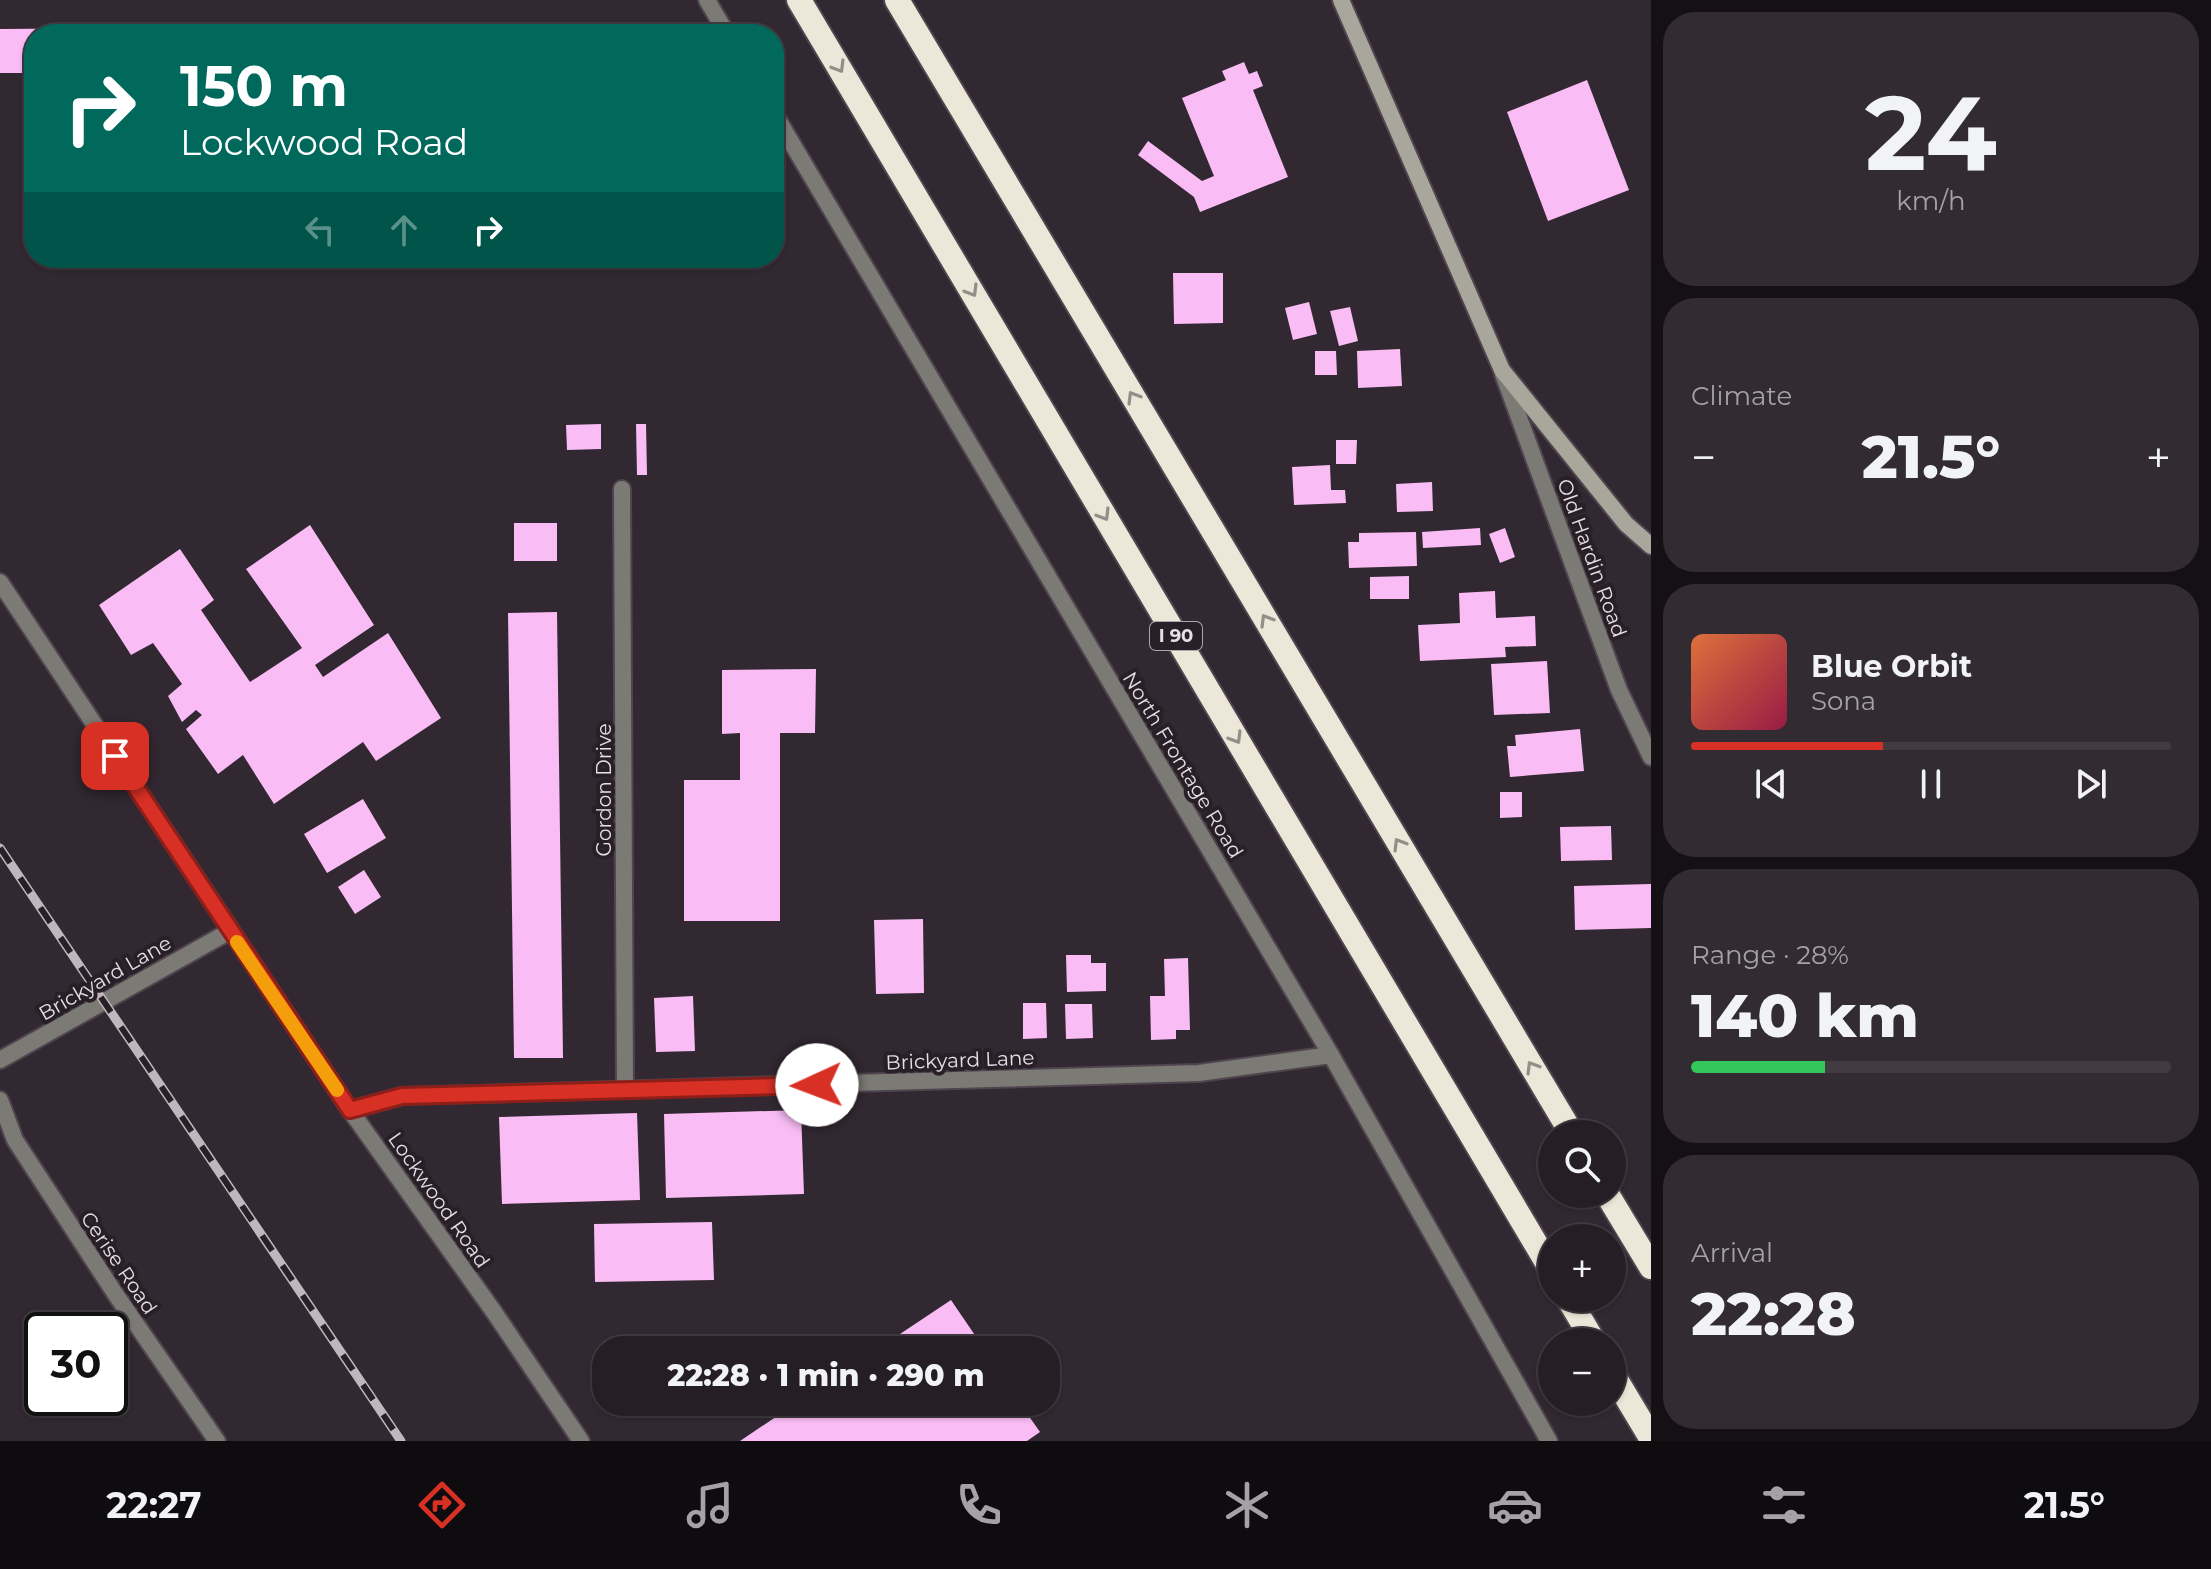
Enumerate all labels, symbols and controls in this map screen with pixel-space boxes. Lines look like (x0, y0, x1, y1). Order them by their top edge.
text: 150 m (180, 52, 348, 120)
icon: right (48, 56, 152, 160)
one-way arrow (829, 58, 845, 73)
text: 24 (1865, 69, 1997, 196)
text: Lockwood Road (180, 120, 468, 164)
text: km/h (1896, 185, 1966, 217)
icon: left (298, 208, 342, 252)
icon: ahead (382, 208, 426, 252)
icon: right (466, 208, 510, 252)
one-way arrow (962, 282, 977, 297)
text: Climate (1691, 380, 1792, 412)
one-way arrow (1127, 391, 1143, 406)
text: 21.5° (1862, 420, 2000, 493)
text: − (1691, 430, 1716, 484)
text: + (2146, 430, 2171, 484)
street label: Old Hardin Road (1552, 476, 1632, 640)
one-way arrow (1094, 506, 1110, 521)
one-way arrow (1260, 614, 1276, 629)
road number: I 90 (1150, 622, 1202, 650)
text: Blue Orbit (1811, 648, 1972, 685)
street label: North Frontage Road (1118, 667, 1248, 863)
text: Sona (1811, 685, 1876, 717)
pin (81, 722, 149, 790)
street label: Gordon Drive (592, 723, 616, 857)
one-way arrow (1227, 729, 1242, 744)
icon: arrive (93, 734, 137, 778)
icon: previous (1749, 762, 1793, 806)
icon: pause (1909, 762, 1953, 806)
icon: next (2069, 762, 2113, 806)
one-way arrow (1393, 838, 1409, 853)
street label: Brickyard Lane (35, 930, 175, 1026)
text: Range · 28% (1691, 939, 1849, 971)
text: 140 km (1691, 979, 1919, 1052)
position arrow (775, 1043, 859, 1127)
street label: Brickyard Lane (885, 1045, 1035, 1075)
one-way arrow (1526, 1061, 1542, 1076)
map controls (1538, 1120, 1626, 1416)
button: search (1538, 1120, 1626, 1208)
street label: Lockwood Road (383, 1128, 495, 1272)
street label: Cerise Road (76, 1207, 162, 1319)
button: + (1538, 1224, 1626, 1312)
text: Arrival (1691, 1237, 1773, 1269)
text: 22:28 (1691, 1277, 1856, 1350)
speed limit sign: 30 (24, 1312, 128, 1416)
button: − (1538, 1328, 1626, 1416)
text: 22:28 · 1 min · 290 m (667, 1357, 985, 1394)
icon: directions (414, 1477, 470, 1533)
icon: music (682, 1477, 738, 1533)
icon: phone (951, 1477, 1007, 1533)
icon: climate (1219, 1477, 1275, 1533)
icon: car (1487, 1477, 1543, 1533)
icon: filters (1756, 1477, 1812, 1533)
text: 22:27 (106, 1483, 202, 1527)
text: 21.5° (2024, 1483, 2105, 1527)

